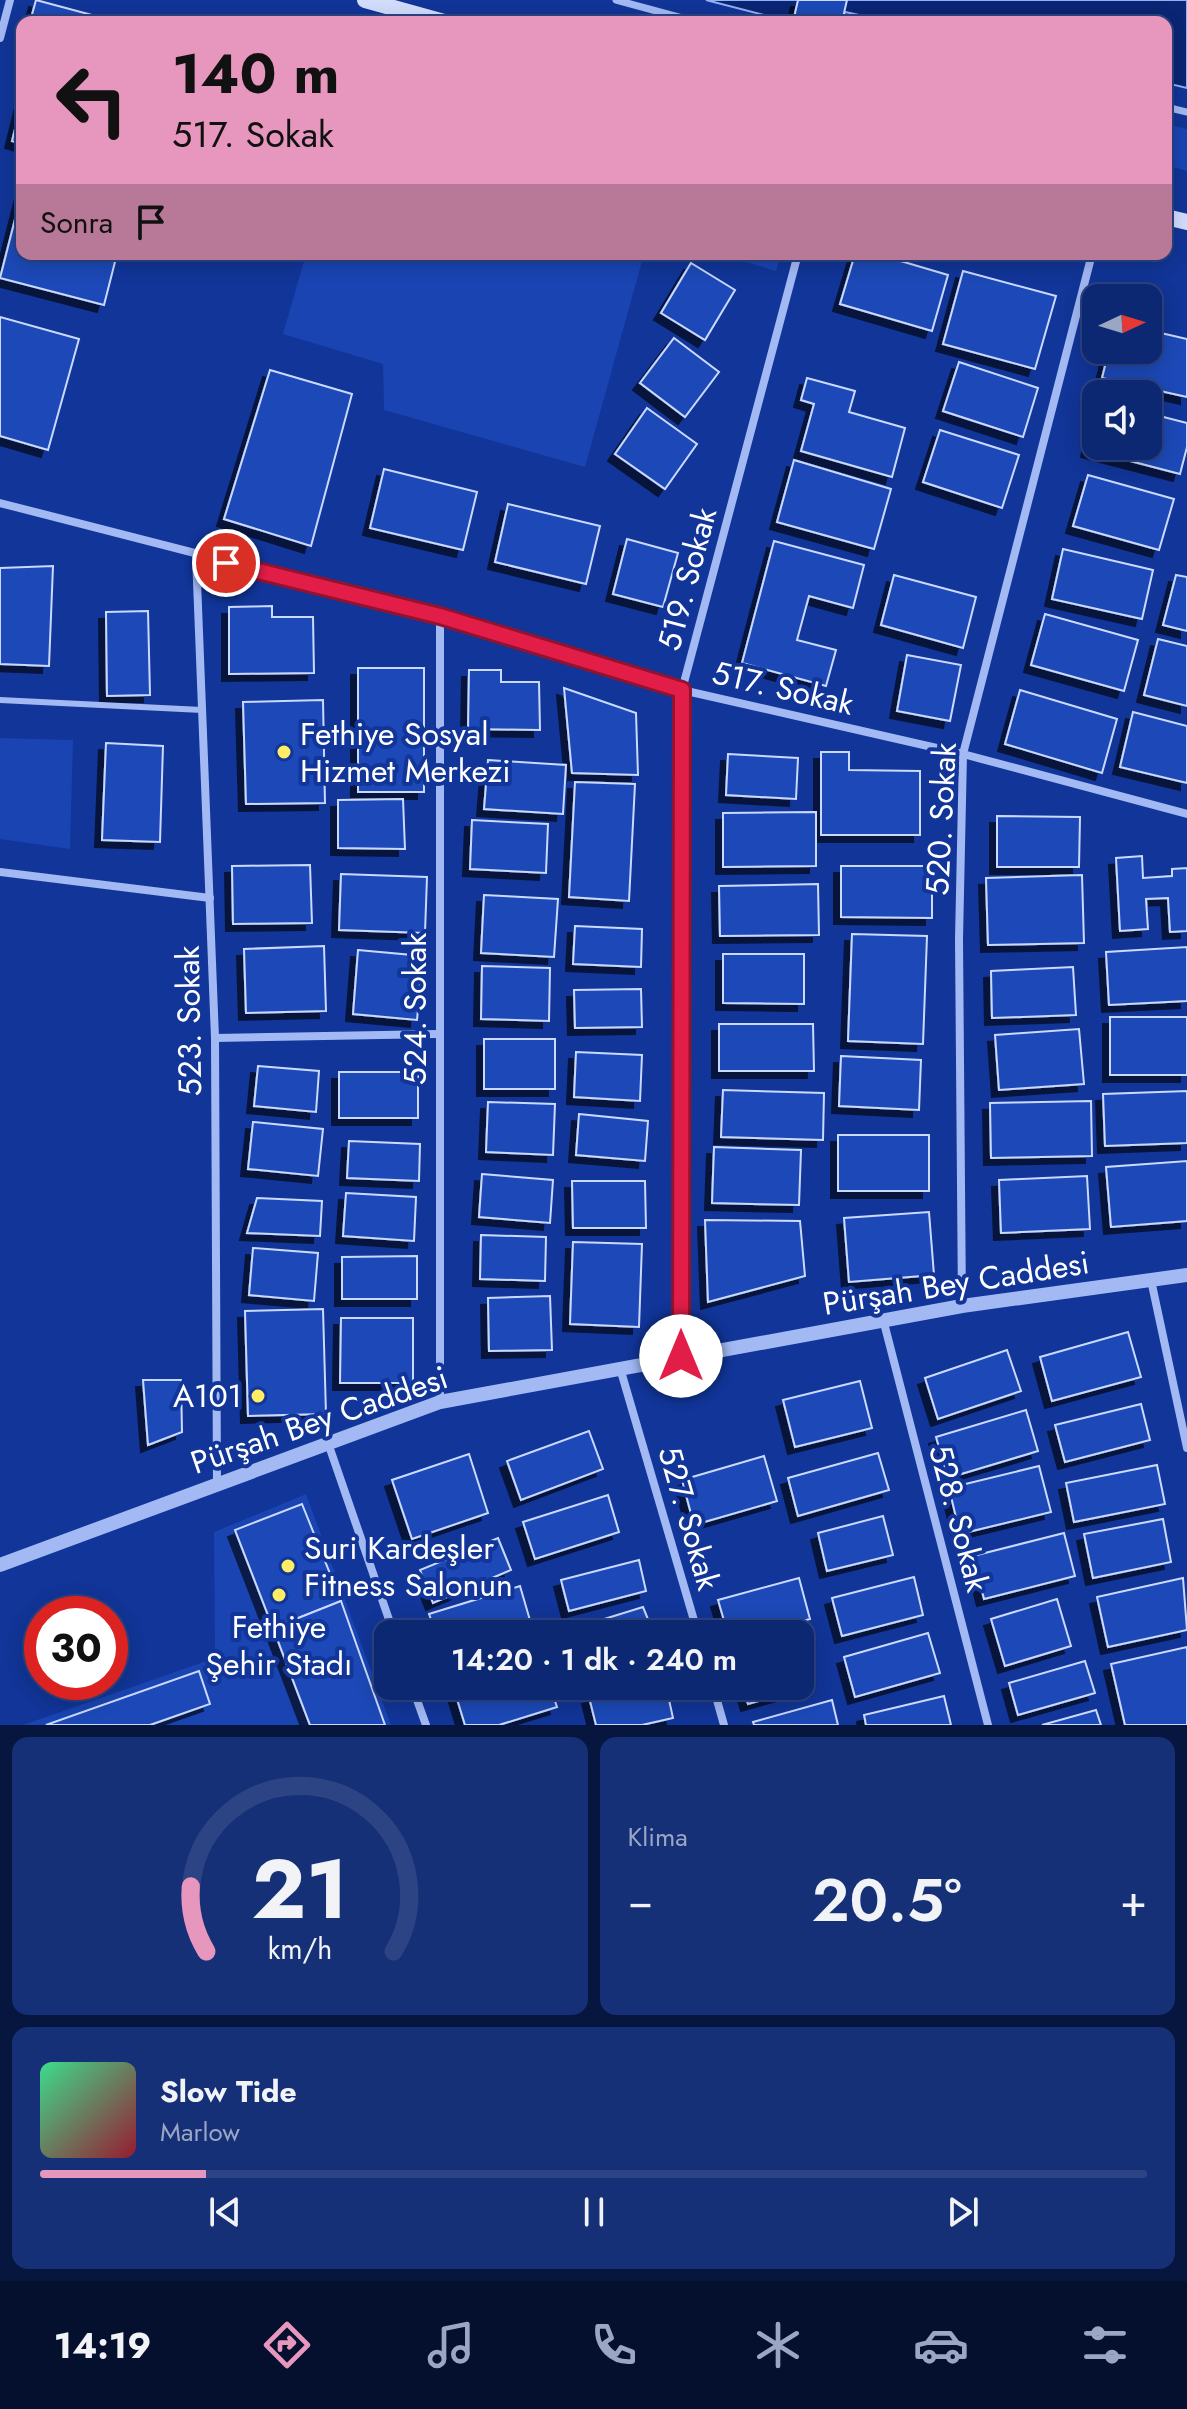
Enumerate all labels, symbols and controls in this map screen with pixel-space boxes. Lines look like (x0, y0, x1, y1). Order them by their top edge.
text: 140 m (172, 33, 339, 114)
icon: left (40, 48, 144, 152)
text: 517. Sokak (172, 108, 334, 160)
icon: arrive (129, 200, 173, 244)
text: Sonra (40, 201, 113, 244)
north arrow (1082, 284, 1162, 364)
map controls (1082, 284, 1162, 460)
button: sound (1082, 380, 1162, 460)
street label: 519. Sokak (646, 501, 728, 656)
pin (192, 529, 260, 597)
icon: arrive (204, 541, 248, 585)
street label: 517. Sokak (708, 649, 859, 727)
place label: Fethiye Sosyal Hizmet Merkezi (300, 711, 511, 794)
street label: 520. Sokak (914, 740, 968, 897)
marker: Fethiye Sosyal Hizmet Merkezi (275, 743, 293, 761)
street label: 524. Sokak (392, 932, 438, 1085)
street label: 523. Sokak (165, 944, 213, 1097)
street label: Pürşah Bey Caddesi (820, 1239, 1092, 1327)
position arrow (639, 1314, 723, 1398)
street label: Pürşah Bey Caddesi (184, 1354, 454, 1486)
place label: A101 (173, 1373, 242, 1419)
marker: A101 (249, 1387, 267, 1405)
street label: 528. Sokak (917, 1439, 1001, 1598)
street label: 527. Sokak (647, 1441, 732, 1596)
place label: Suri Kardeşler Fitness Salonun (304, 1525, 513, 1608)
marker: Suri Kardeşler Fitness Salonun (279, 1557, 297, 1575)
marker: Fethiye Şehir Stadı (270, 1586, 288, 1604)
speed limit sign: 30 (24, 1596, 128, 1700)
place label: Fethiye Şehir Stadı (206, 1604, 352, 1687)
text: 14:20 · 1 dk · 240 m (451, 1638, 737, 1681)
text: Klima (628, 1818, 688, 1856)
text: 21 (251, 1829, 348, 1949)
text: 20.5° (812, 1857, 962, 1944)
text: − (628, 1869, 653, 1933)
text: + (1120, 1869, 1147, 1933)
text: km/h (267, 1928, 332, 1970)
text: Slow Tide (160, 2070, 297, 2113)
text: Marlow (160, 2113, 240, 2151)
icon: previous (203, 2190, 247, 2234)
icon: pause (572, 2190, 616, 2234)
icon: next (941, 2190, 985, 2234)
icon: directions (259, 2317, 315, 2373)
icon: music (423, 2317, 479, 2373)
icon: phone (586, 2317, 642, 2373)
icon: climate (750, 2317, 806, 2373)
icon: car (913, 2317, 969, 2373)
icon: filters (1077, 2317, 1133, 2373)
text: 14:19 (54, 2319, 151, 2371)

